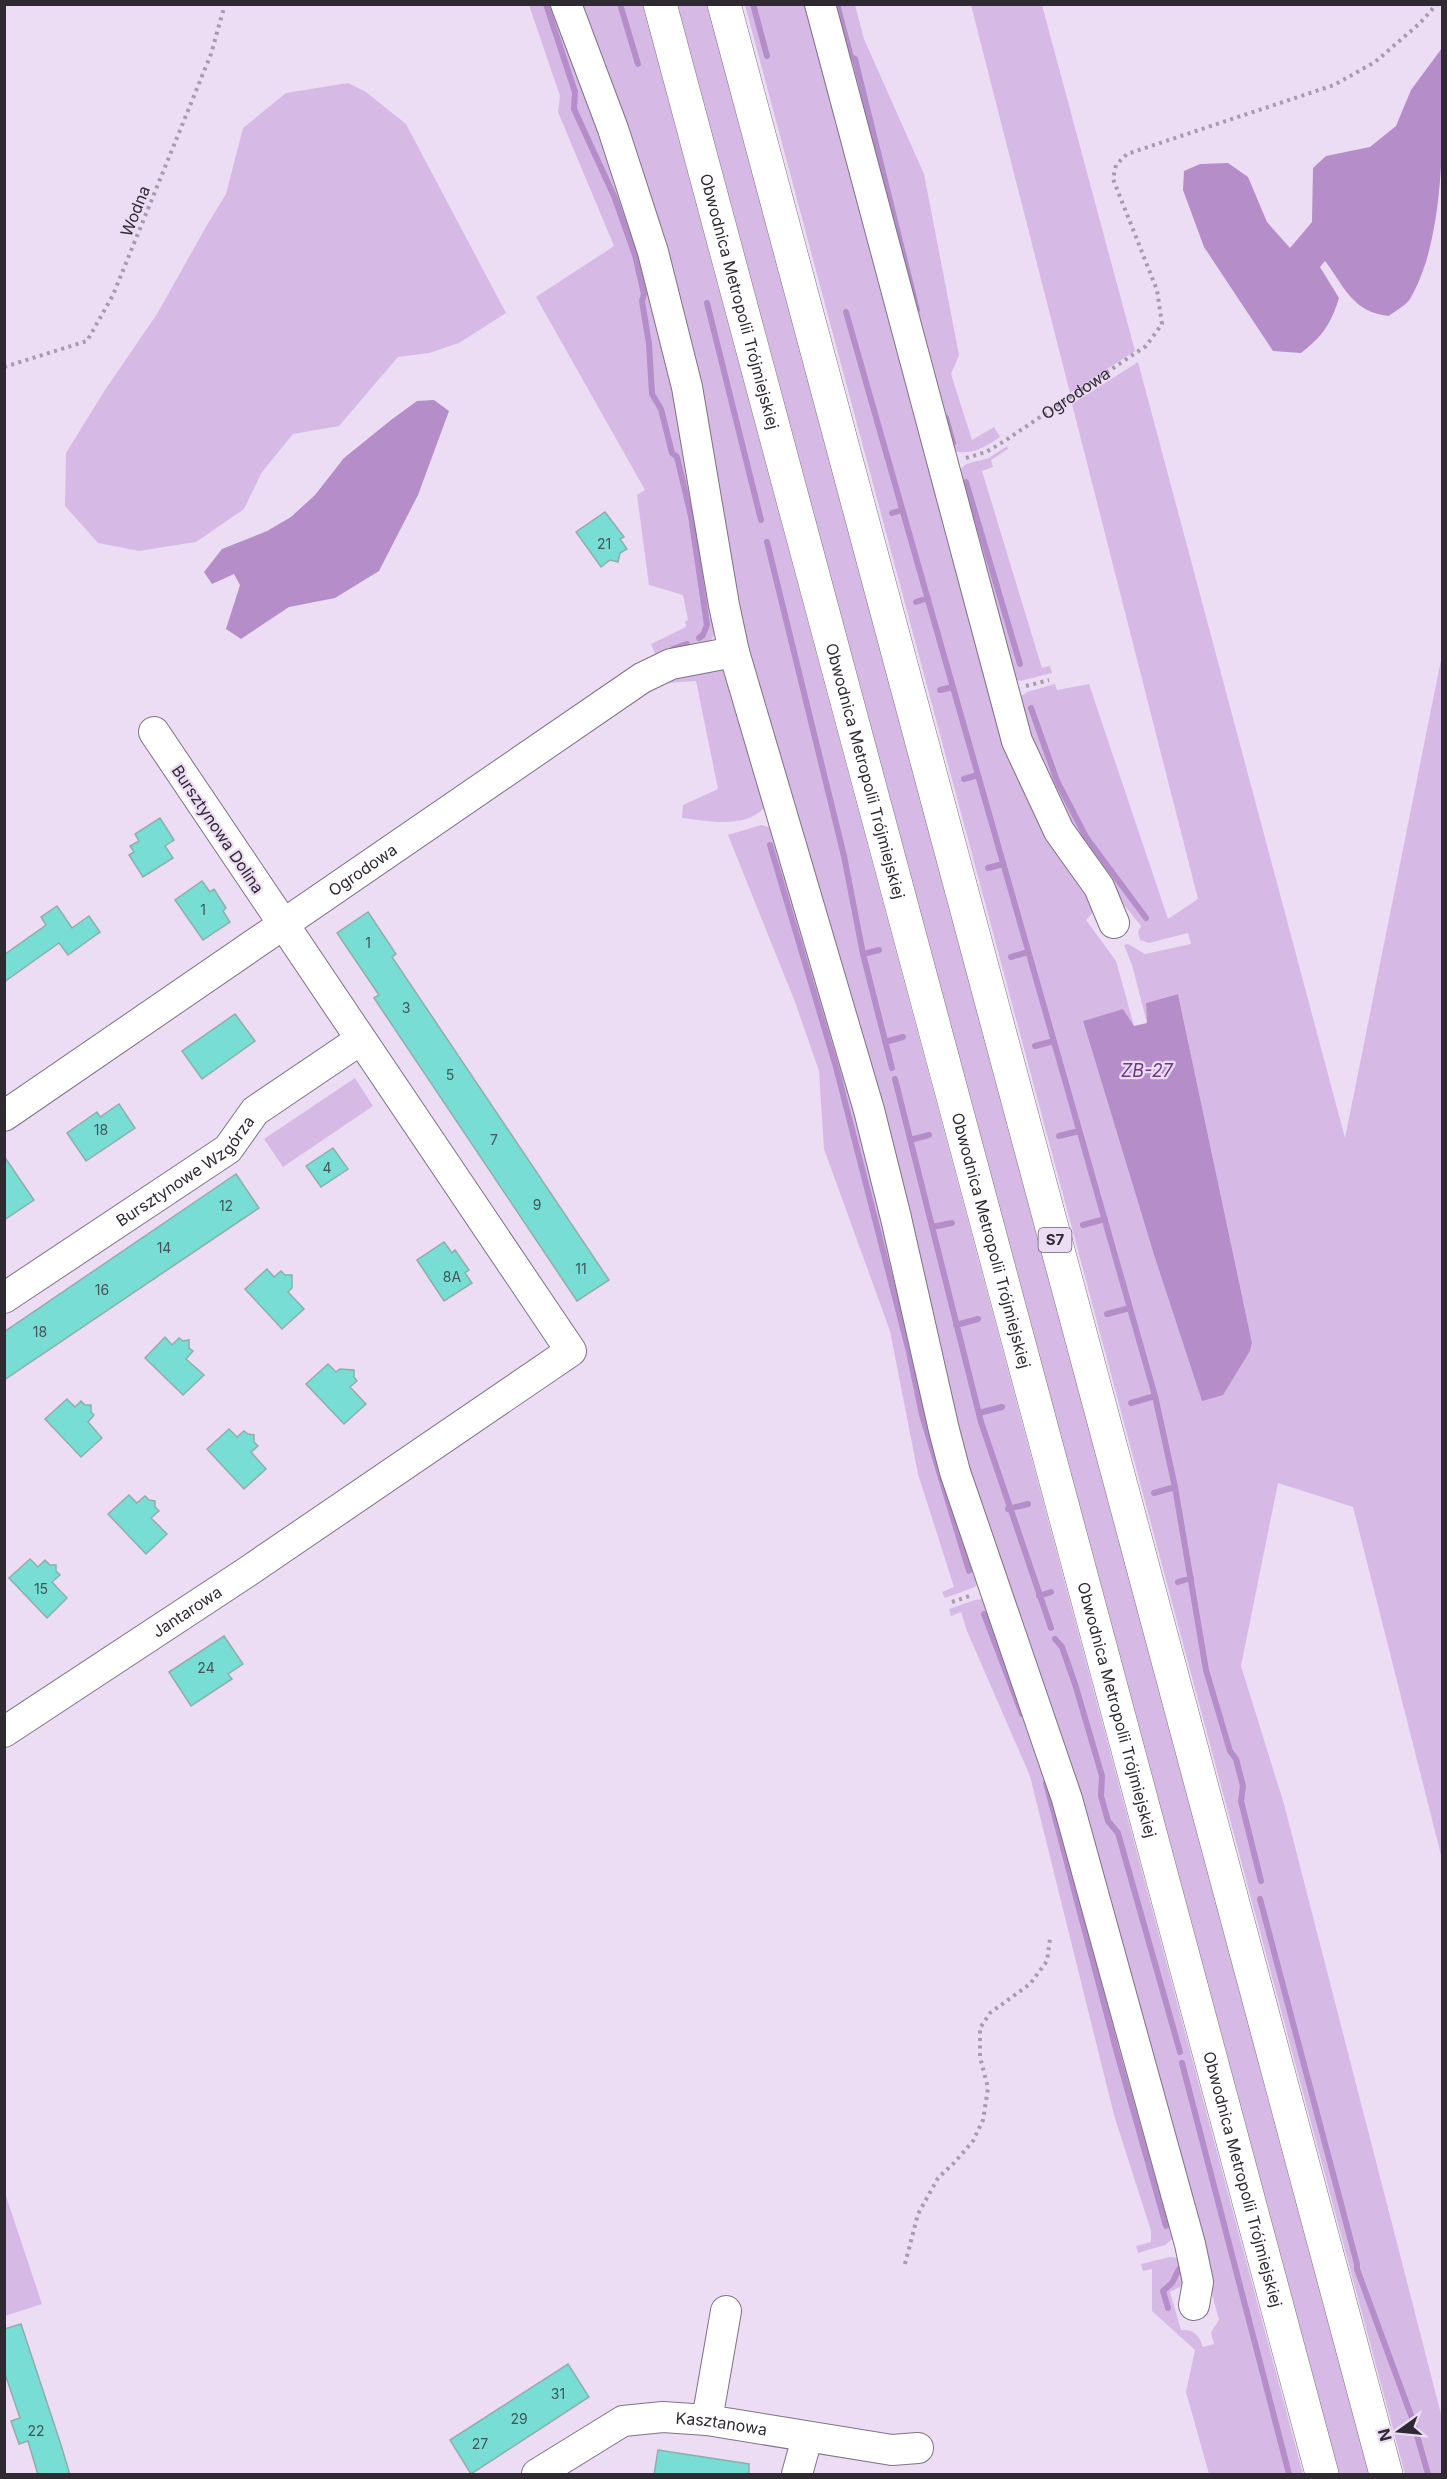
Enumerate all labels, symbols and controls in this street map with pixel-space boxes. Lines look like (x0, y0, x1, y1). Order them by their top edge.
street label: Obwodnica Metropolii Trójmiejskiej (696, 171, 784, 432)
street label: Wodna (116, 183, 154, 239)
street label: Ogrodowa (1037, 363, 1114, 423)
house number: 21 (597, 535, 611, 552)
street label: Obwodnica Metropolii Trójmiejskiej (822, 641, 909, 901)
street label: Bursztynowa Dolina (168, 761, 268, 897)
street label: Ogrodowa (325, 839, 401, 900)
house number: 1 (200, 901, 206, 918)
house number: 1 (365, 934, 371, 951)
house number: 3 (402, 999, 410, 1016)
water label: ZB-27 (1121, 1060, 1174, 1081)
house number: 5 (446, 1066, 454, 1083)
street label: Obwodnica Metropolii Trójmiejskiej (948, 1110, 1035, 1370)
street label: Bursztynowe Wzgórza (112, 1112, 258, 1231)
house number: 18 (94, 1121, 108, 1138)
house number: 7 (490, 1131, 498, 1148)
house number: 4 (322, 1159, 332, 1176)
house number: 9 (533, 1196, 541, 1213)
house number: 12 (219, 1197, 233, 1214)
road number: S7 (1038, 1228, 1072, 1252)
house number: 14 (157, 1239, 171, 1256)
house number: 11 (575, 1260, 587, 1277)
house number: 8A (443, 1268, 461, 1285)
house number: 16 (95, 1281, 109, 1298)
house number: 18 (33, 1323, 47, 1340)
house number: 15 (34, 1580, 48, 1597)
street label: Obwodnica Metropolii Trójmiejskiej (1073, 1580, 1161, 1840)
street label: Jantarowa (148, 1581, 225, 1642)
house number: 24 (197, 1659, 215, 1676)
street label: Obwodnica Metropolii Trójmiejskiej (1199, 2049, 1287, 2309)
house number: 31 (551, 2385, 565, 2402)
north arrow (1369, 2401, 1429, 2461)
street label: Kasztanowa (675, 2408, 769, 2440)
house number: 29 (510, 2410, 528, 2427)
house number: 22 (27, 2422, 45, 2439)
text: N (1373, 2426, 1396, 2443)
house number: 27 (472, 2435, 488, 2452)

